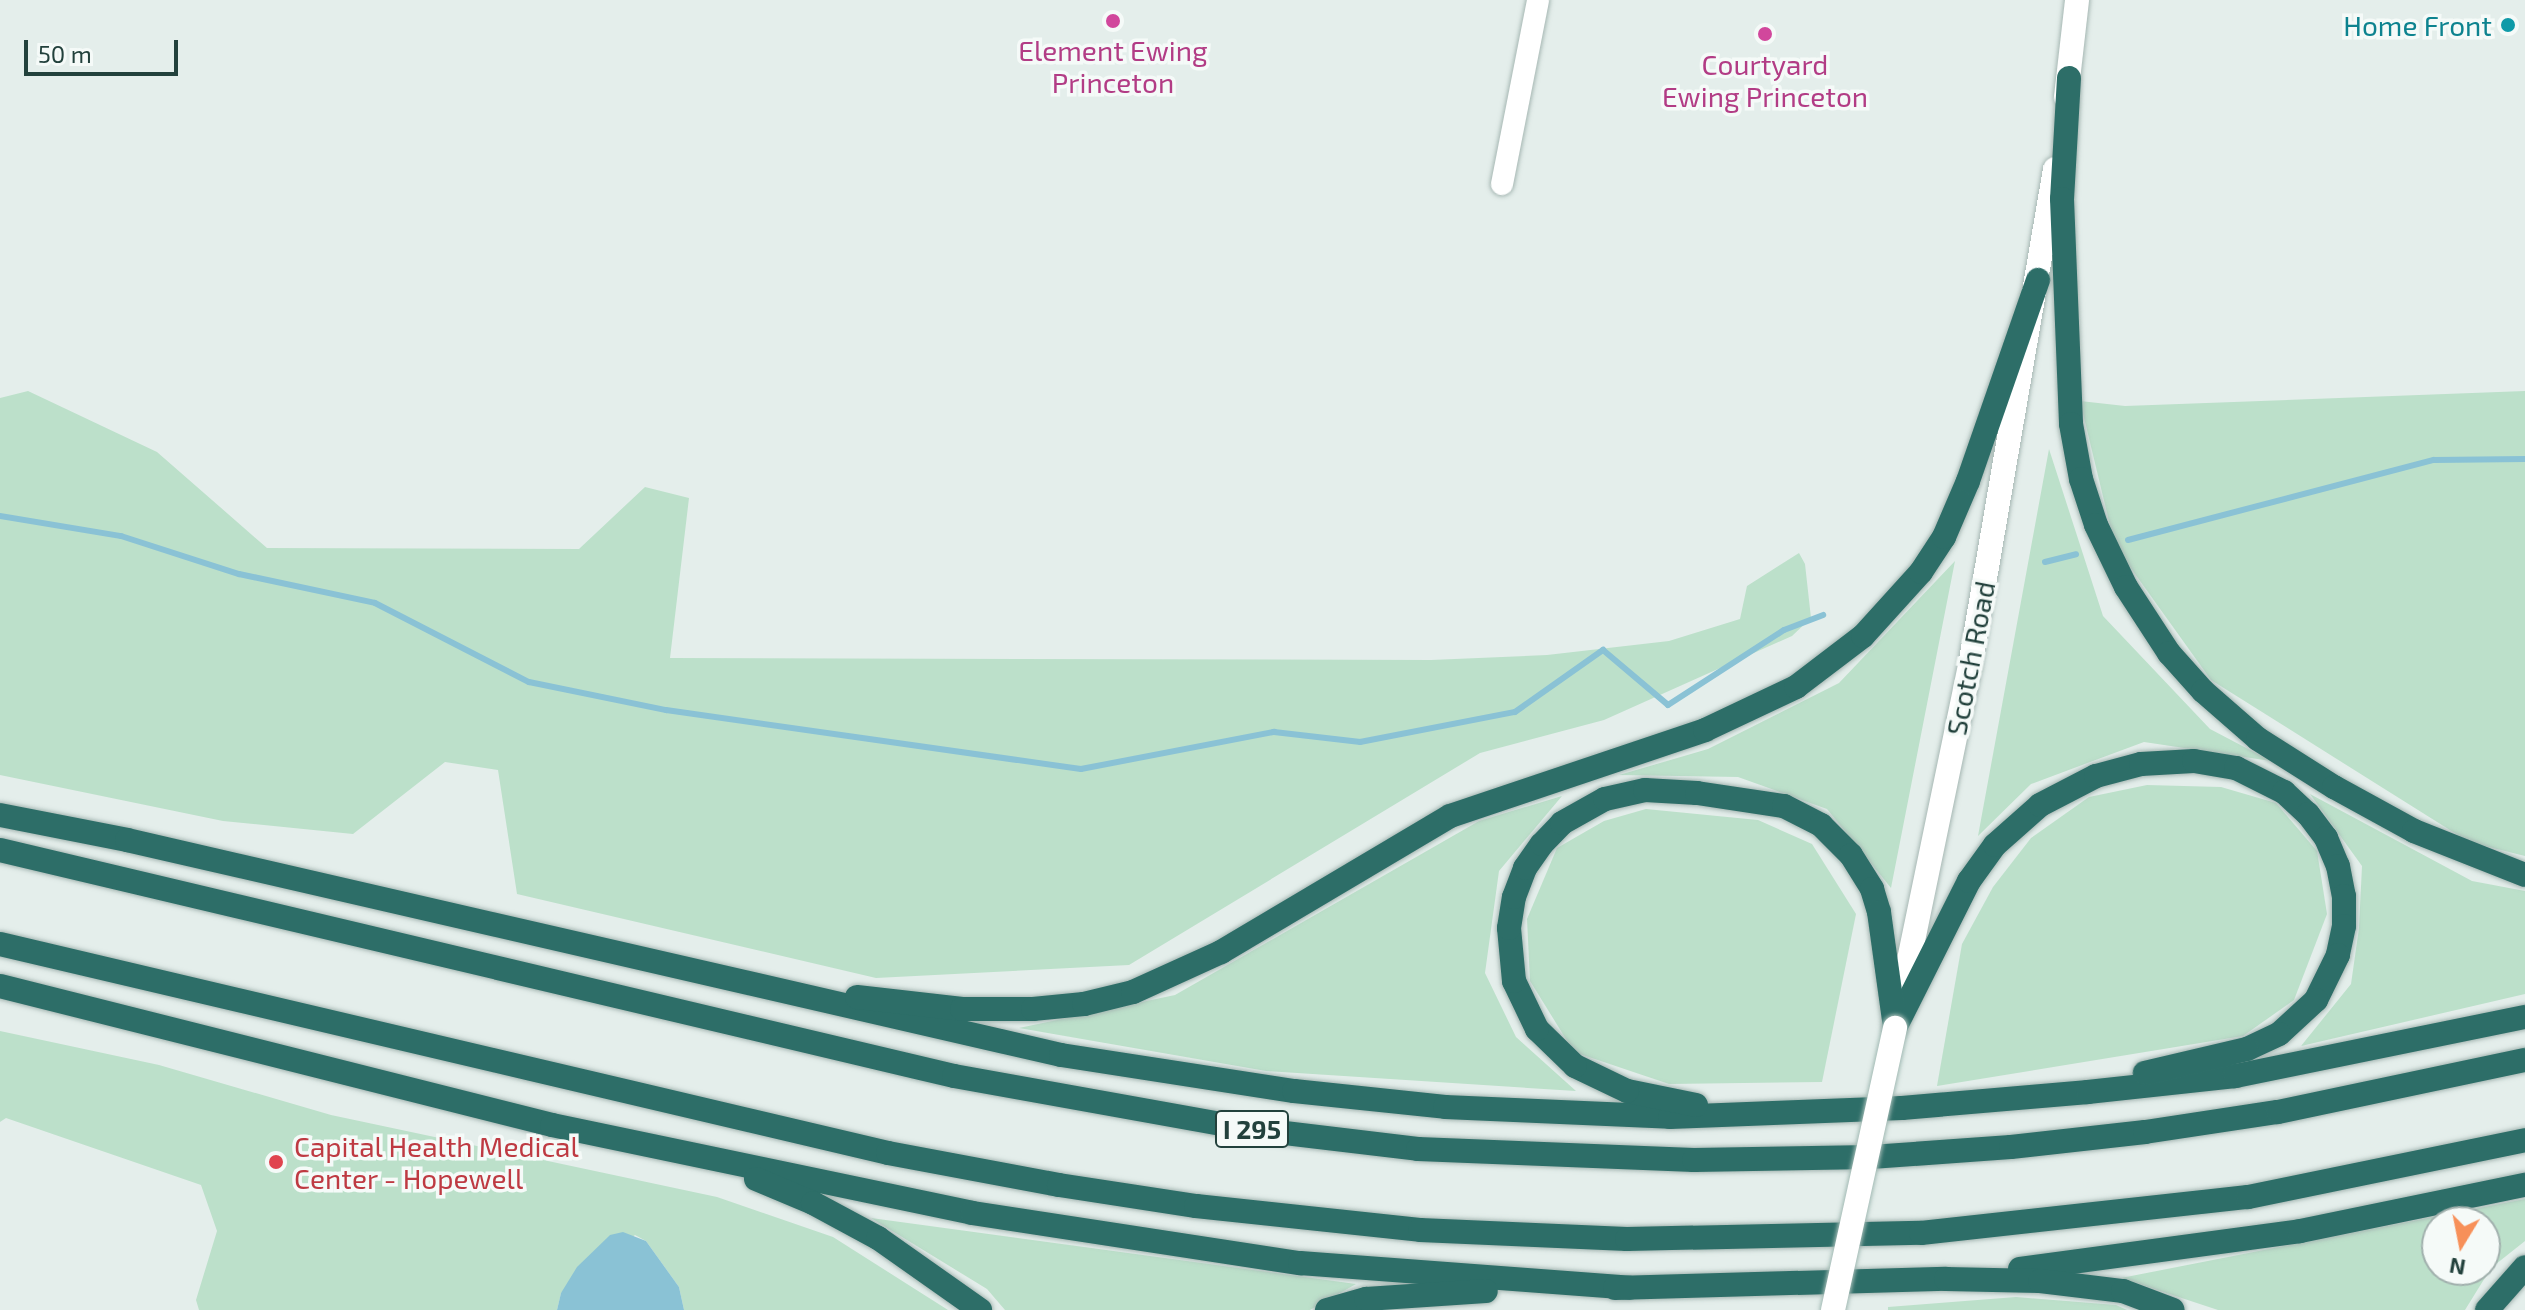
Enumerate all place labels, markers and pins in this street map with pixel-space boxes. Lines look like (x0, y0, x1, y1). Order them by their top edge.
place label: Home Front (2343, 8, 2492, 42)
marker: Element Ewing Princeton (1104, 12, 1122, 30)
marker: Home Front (2499, 16, 2517, 34)
marker: Courtyard Ewing Princeton (1756, 25, 1774, 43)
place label: Element Ewing Princeton (1018, 33, 1208, 99)
place label: Courtyard Ewing Princeton (1662, 47, 1868, 113)
place label: Capital Health Medical Center - Hopewell (294, 1129, 579, 1195)
marker: Capital Health Medical Center - Hopewell (265, 1151, 287, 1173)

